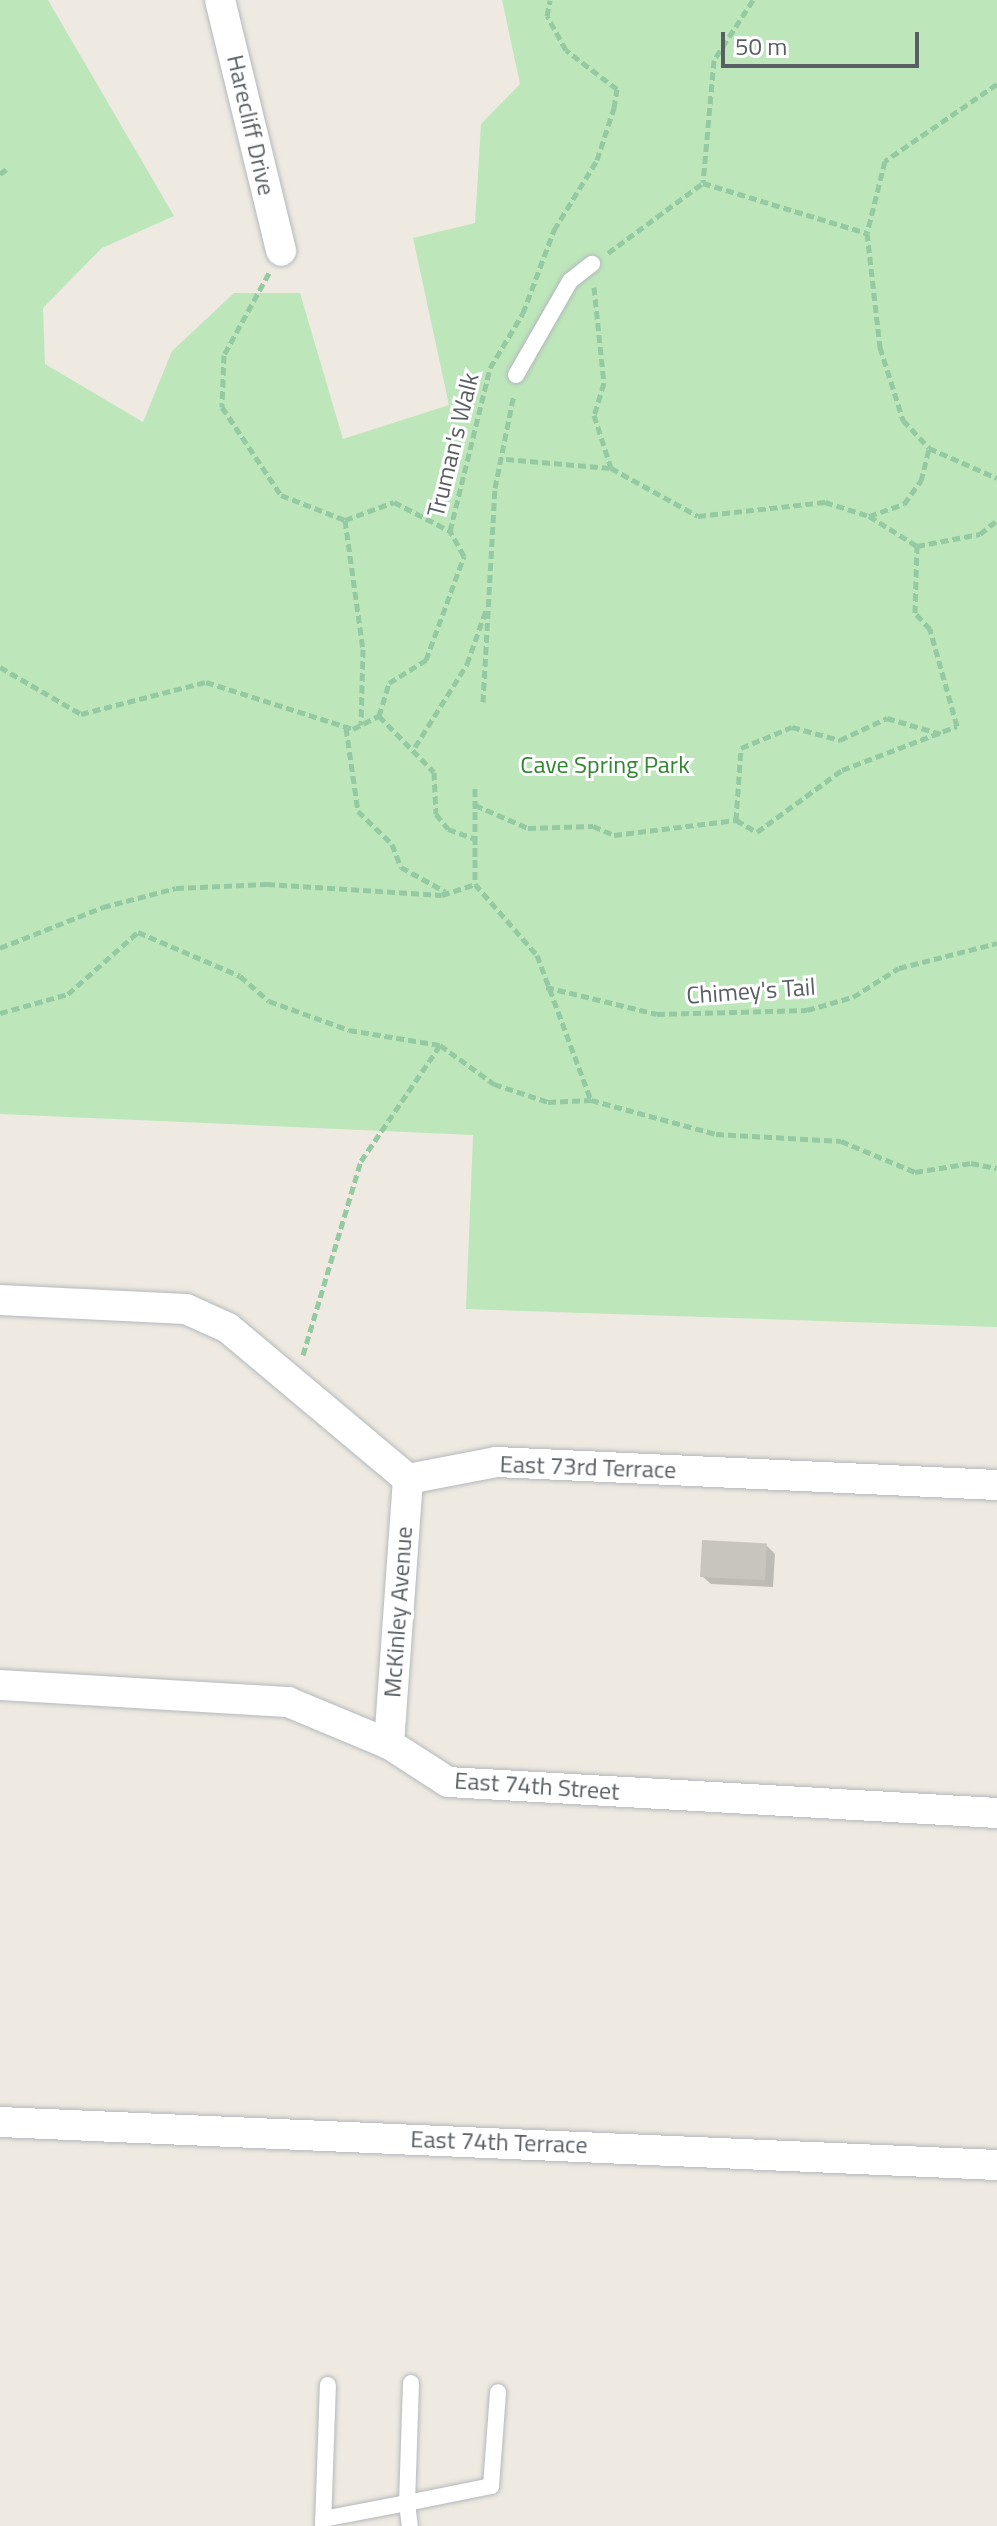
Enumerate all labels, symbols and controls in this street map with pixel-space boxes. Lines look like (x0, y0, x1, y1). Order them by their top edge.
scale bar (725, 16, 923, 66)
text: 50 m (735, 28, 787, 64)
street label: Harecliff Drive (221, 52, 281, 198)
street label: Truman's Walk (421, 370, 485, 520)
park label: Cave Spring Park (520, 751, 690, 779)
street label: Chimey's Tail (685, 972, 817, 1010)
street label: East 73rd Terrace (499, 1450, 677, 1484)
street label: McKinley Avenue (378, 1525, 418, 1699)
street label: East 74th Street (453, 1766, 621, 1806)
street label: East 74th Terrace (410, 2125, 588, 2159)

